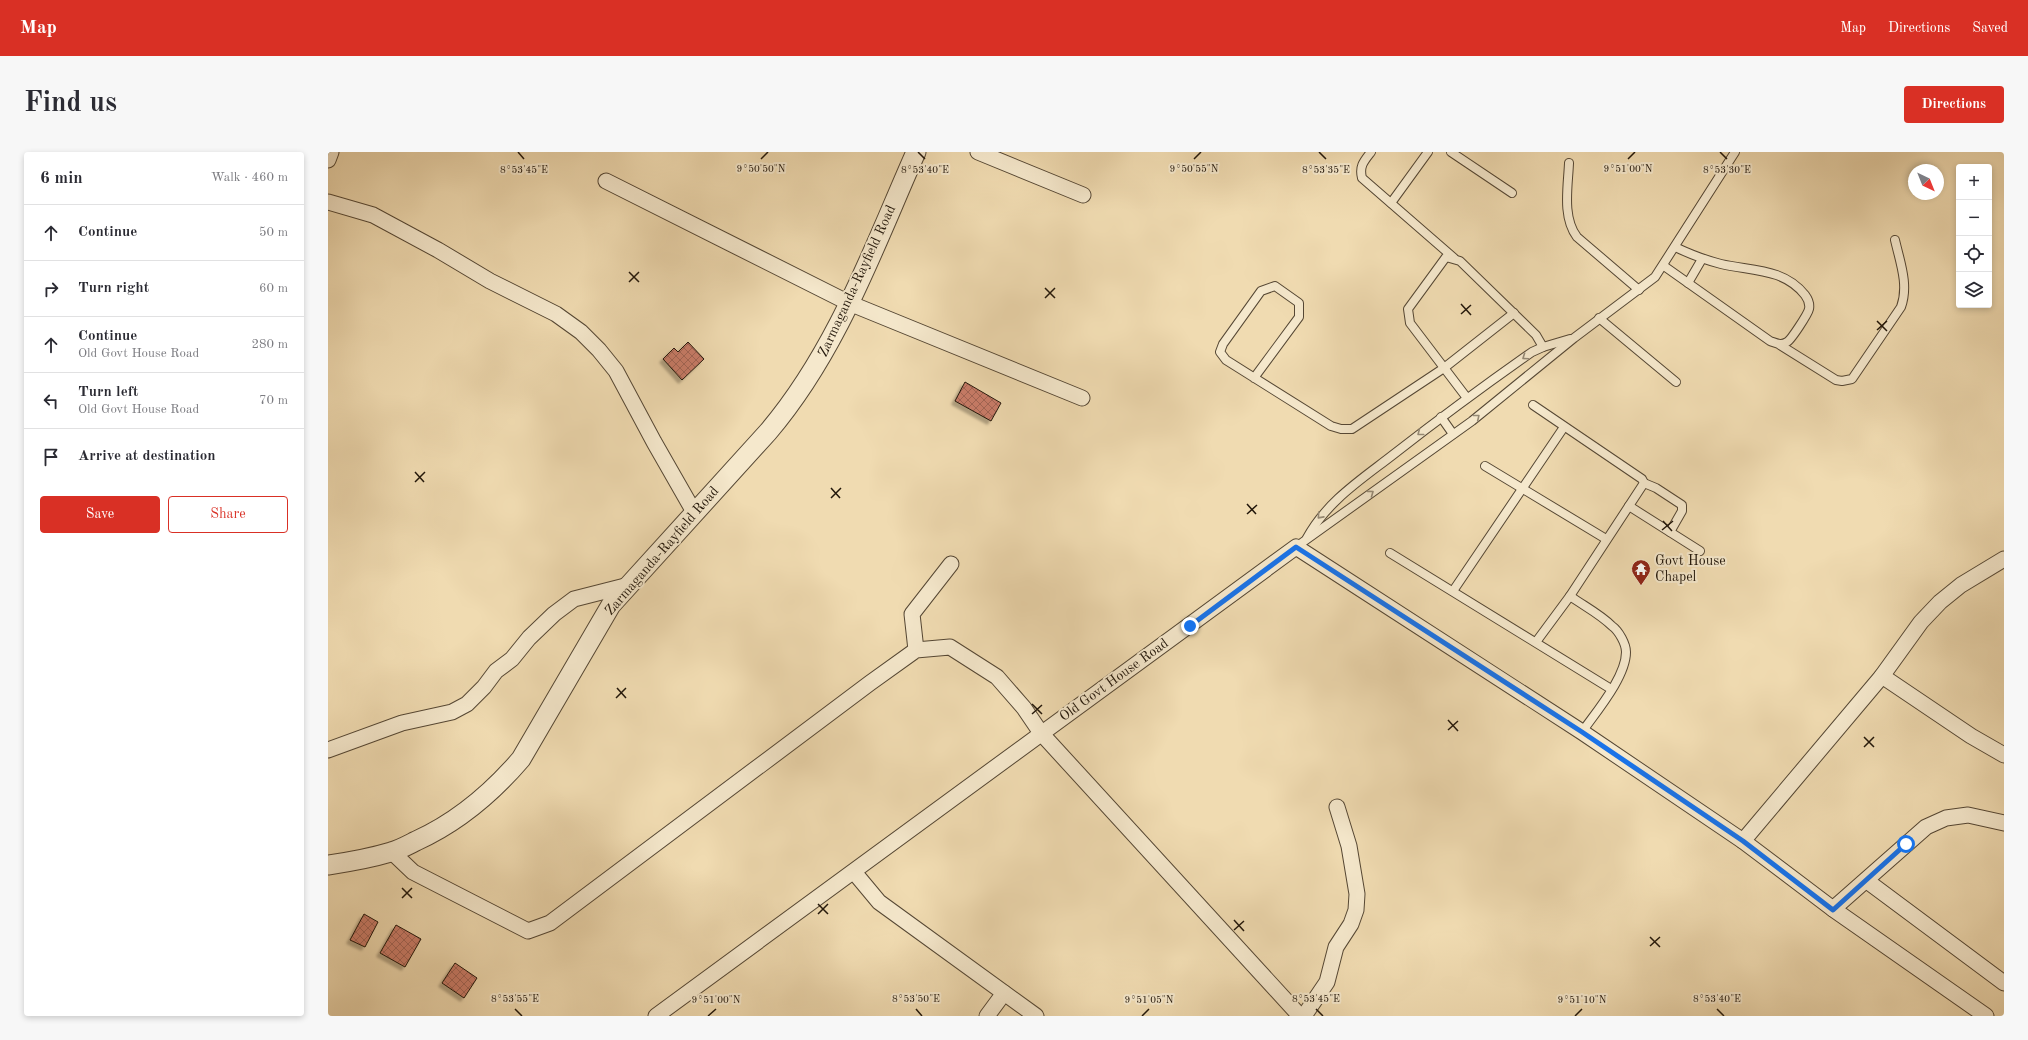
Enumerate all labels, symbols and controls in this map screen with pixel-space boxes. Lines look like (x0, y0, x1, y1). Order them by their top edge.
text: Map (20, 19, 57, 38)
text: Map (1840, 21, 1866, 35)
text: Directions (1888, 21, 1950, 35)
text: Saved (1972, 21, 2008, 35)
button: Directions (1904, 86, 2004, 123)
text: Find us (24, 90, 117, 118)
text: 9°50'50"N (737, 164, 786, 174)
text: 9°50'55"N (1170, 164, 1219, 174)
text: 9°51'00"N (1604, 164, 1653, 174)
north arrow (1908, 164, 1944, 200)
map controls (1956, 164, 1992, 308)
button: + (1956, 164, 1992, 200)
text: 8°53'45"E (500, 165, 548, 175)
text: 8°53'40"E (901, 165, 949, 175)
text: 8°53'35"E (1302, 165, 1350, 175)
text: 8°53'30"E (1703, 165, 1751, 175)
text: 6 min (40, 170, 83, 187)
text: Walk · 460 m (211, 171, 288, 184)
button: − (1956, 200, 1992, 236)
street label: Zarmaganda-Rayfield Road (816, 203, 898, 359)
icon: ahead (40, 222, 62, 244)
text: Continue (78, 225, 137, 240)
text: 50 m (259, 226, 288, 239)
button: locate (1956, 236, 1992, 272)
button: layers (1956, 272, 1992, 308)
icon: right (40, 278, 62, 300)
text: Turn right (78, 281, 149, 296)
text: 60 m (259, 282, 288, 295)
text: Continue (78, 329, 137, 344)
icon: ahead (40, 334, 62, 356)
text: 280 m (251, 338, 288, 351)
text: Old Govt House Road (78, 347, 199, 360)
one-way arrow (1523, 352, 1530, 359)
text: Turn left (78, 385, 138, 400)
icon: left (40, 390, 62, 412)
text: 70 m (259, 394, 288, 407)
text: Old Govt House Road (78, 403, 199, 416)
one-way arrow (1472, 414, 1479, 421)
one-way arrow (1418, 429, 1425, 436)
icon: arrive (40, 446, 62, 468)
text: Arrive at destination (78, 449, 216, 464)
street label: Zarmaganda-Rayfield Road (602, 484, 722, 618)
one-way arrow (1367, 491, 1374, 498)
button: Save (40, 496, 160, 533)
button: Share (168, 496, 288, 533)
one-way arrow (1318, 511, 1325, 519)
place label: Govt House Chapel (1655, 554, 1726, 584)
temple icon: Govt House Chapel (1630, 558, 1652, 586)
route end (1181, 617, 1199, 635)
street label: Old Govt House Road (1057, 636, 1171, 724)
route start (1897, 835, 1915, 853)
text: 8°53'55"E (491, 994, 539, 1004)
text: 8°53'50"E (892, 994, 940, 1004)
text: 8°53'45"E (1292, 994, 1340, 1004)
text: 8°53'40"E (1693, 994, 1741, 1004)
text: 9°51'00"N (692, 995, 741, 1005)
text: 9°51'05"N (1125, 995, 1174, 1005)
text: 9°51'10"N (1558, 995, 1607, 1005)

